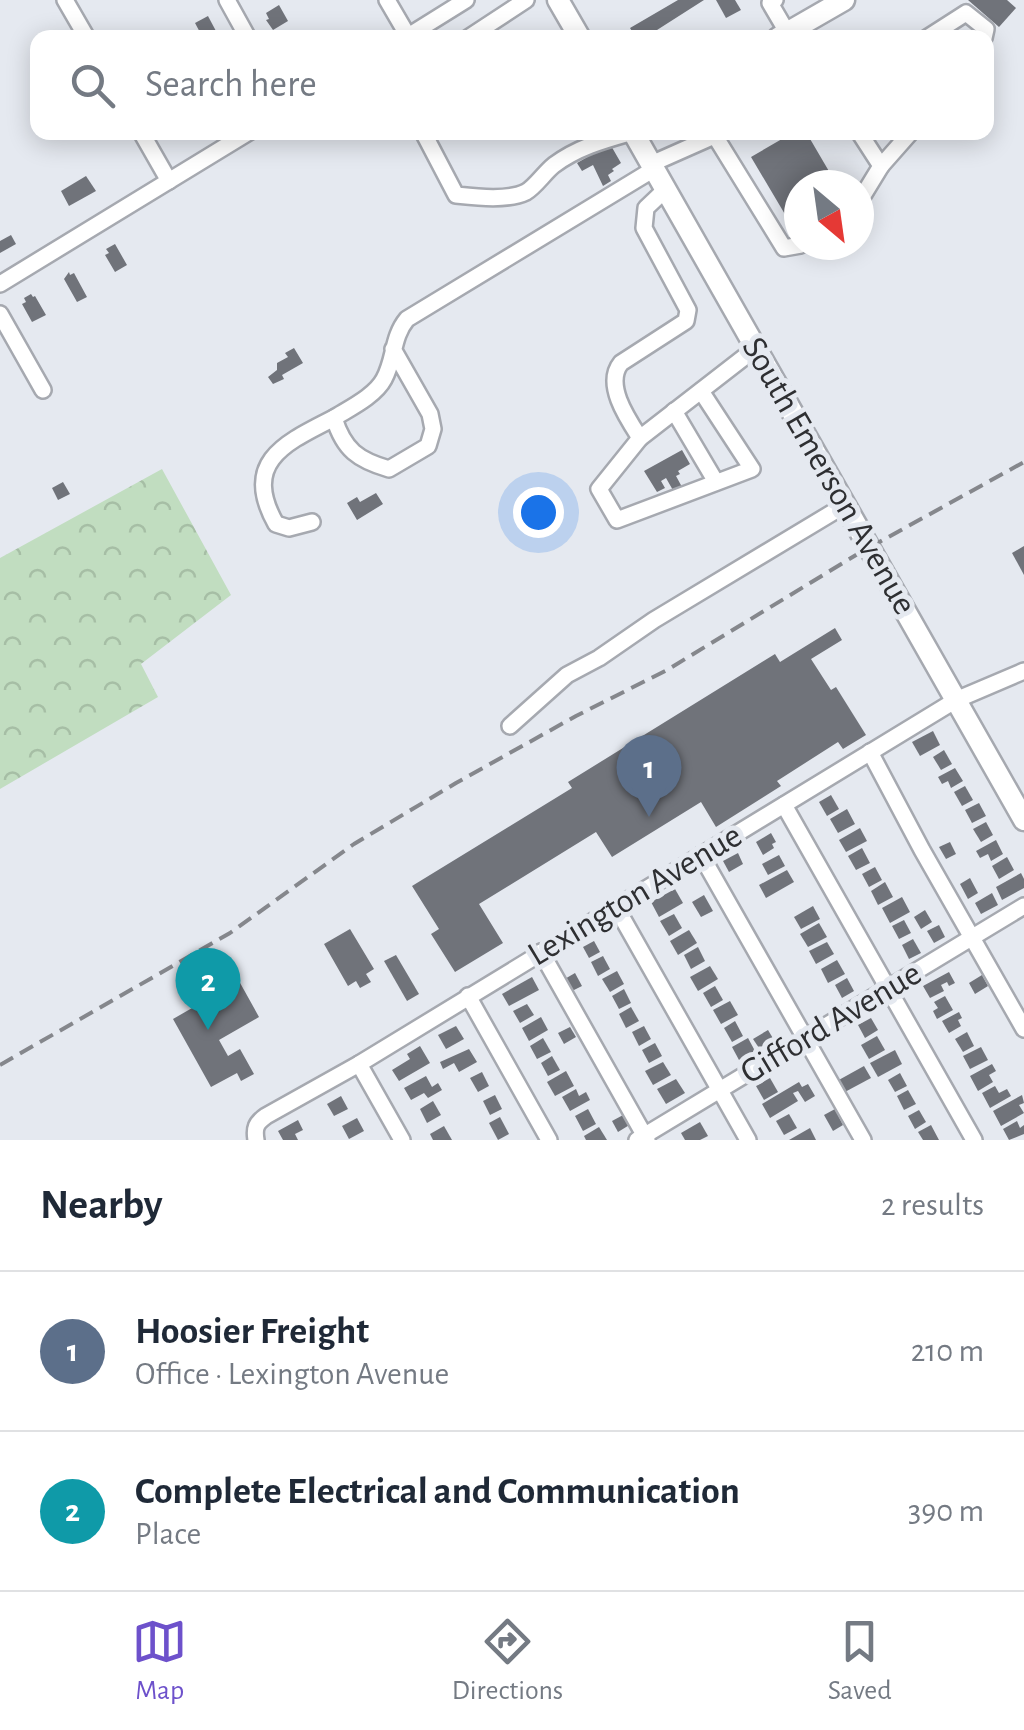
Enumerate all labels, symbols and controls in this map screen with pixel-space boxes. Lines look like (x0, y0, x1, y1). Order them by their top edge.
search box (30, 30, 994, 140)
icon: search (65, 58, 120, 113)
text: Search here (145, 66, 317, 104)
north arrow (784, 170, 874, 260)
street label: South Emerson Avenue (735, 331, 923, 621)
your location (513, 487, 564, 538)
pin: 1 (616, 734, 682, 817)
street label: Lexington Avenue (522, 818, 748, 972)
pin: 2 (176, 948, 240, 1030)
street label: Gifford Avenue (735, 955, 927, 1091)
text: Nearby (40, 1184, 163, 1226)
text: 2 results (881, 1189, 984, 1221)
text: Hoosier Freight (135, 1313, 369, 1351)
text: 1 (67, 1335, 78, 1367)
text: 210 m (911, 1335, 984, 1367)
text: Office · Lexington Avenue (135, 1358, 449, 1390)
text: Complete Electrical and Communication (135, 1473, 740, 1511)
text: 2 (65, 1495, 80, 1527)
text: 390 m (908, 1495, 984, 1527)
text: Place (135, 1518, 201, 1550)
tab: Map (132, 1614, 187, 1708)
tab: Directions (452, 1614, 563, 1708)
tab: Saved (828, 1614, 892, 1708)

